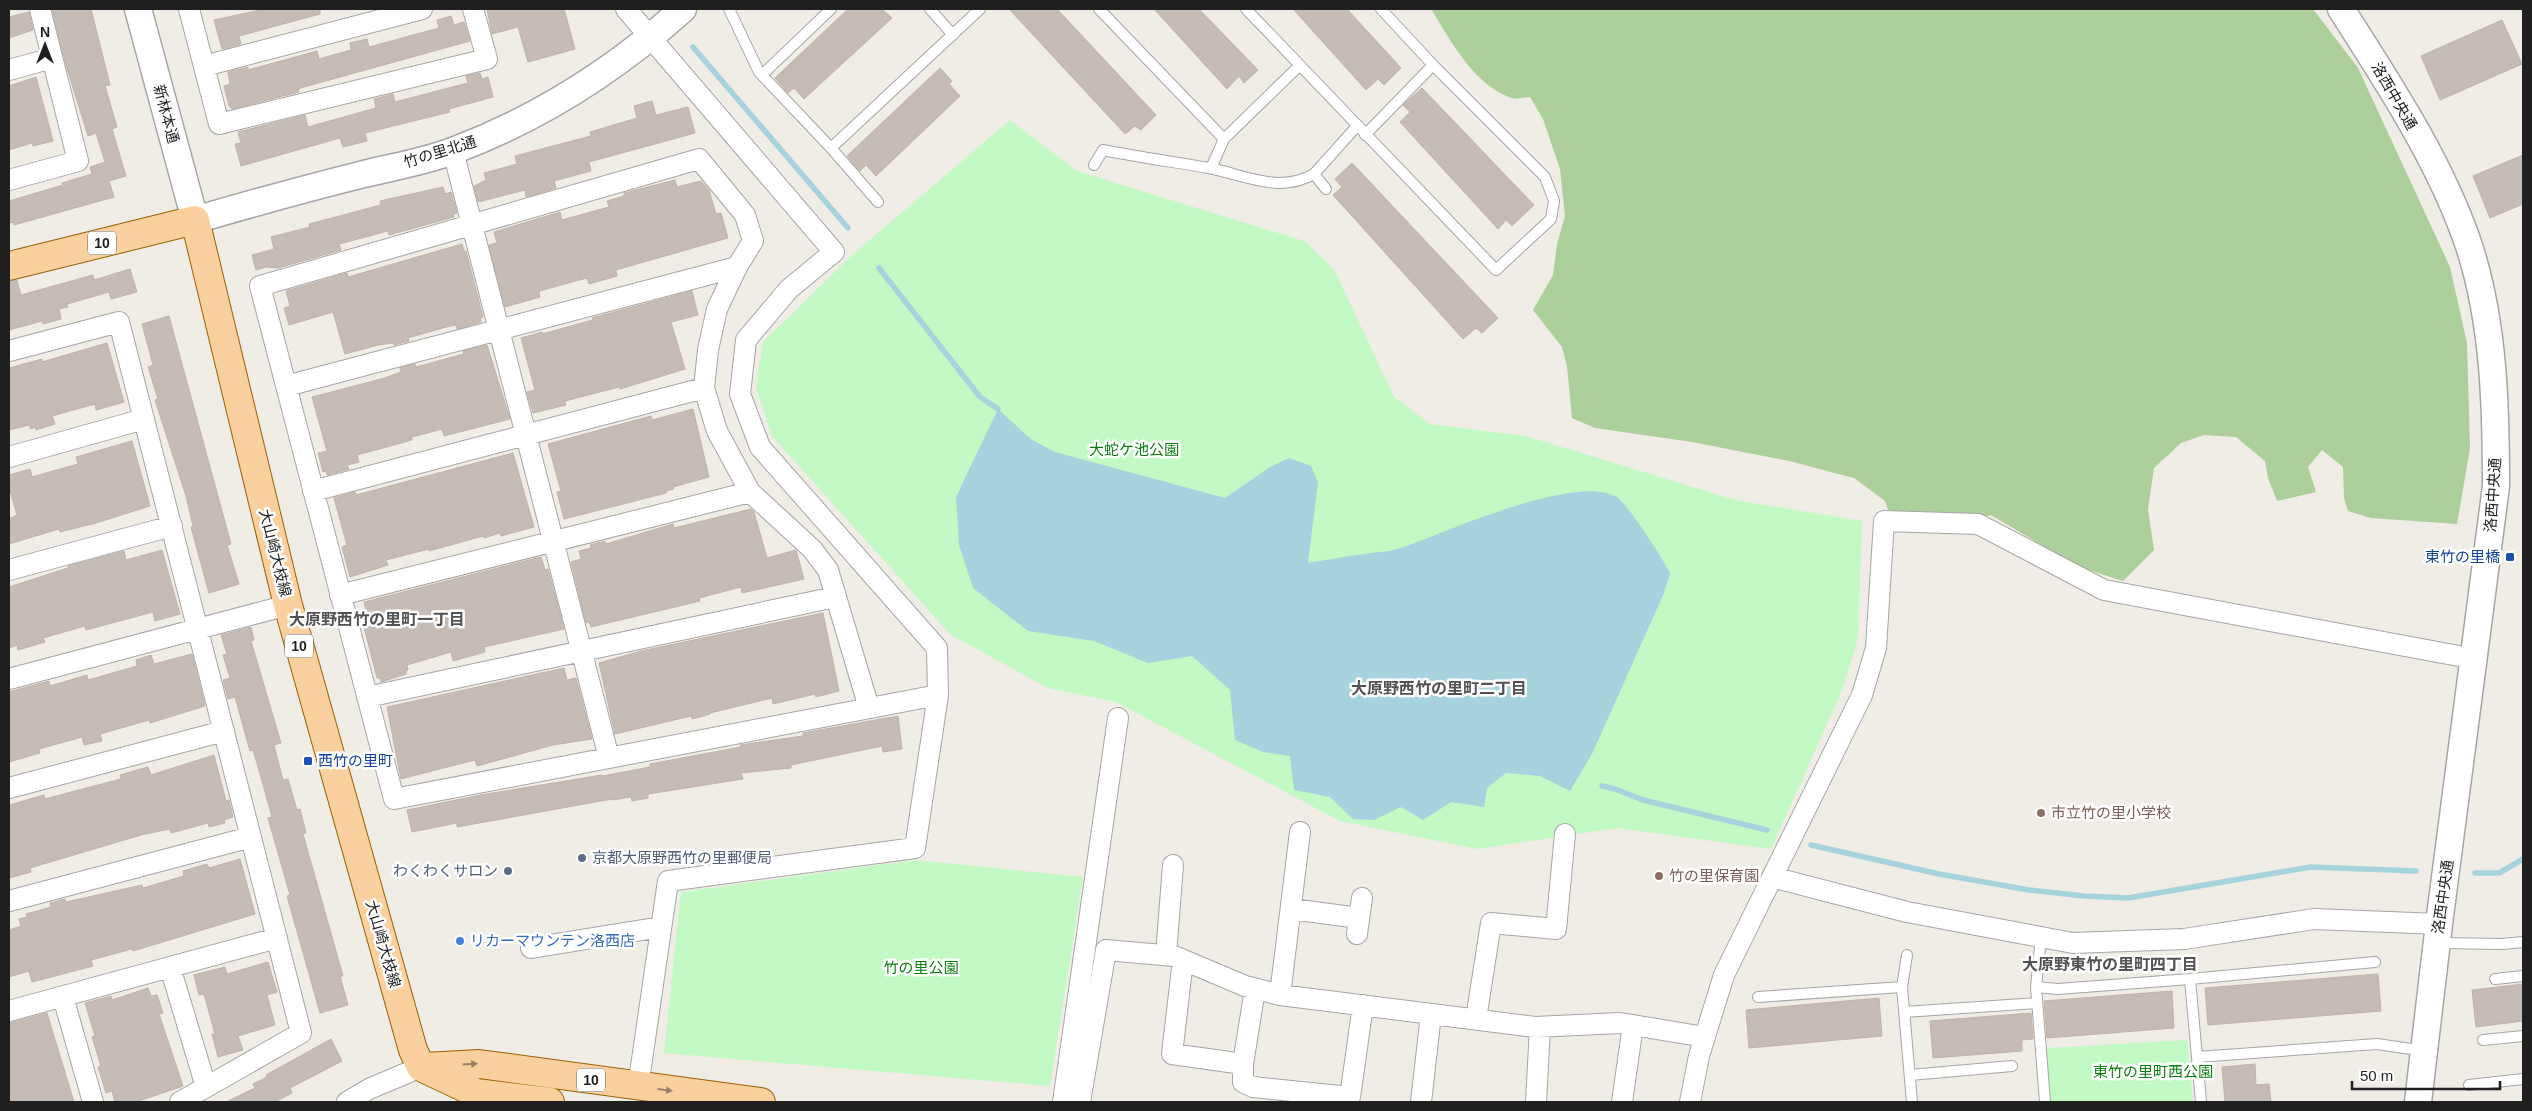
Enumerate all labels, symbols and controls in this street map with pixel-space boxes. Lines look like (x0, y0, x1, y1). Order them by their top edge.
north arrow (20, 20, 70, 70)
text: N (40, 24, 50, 40)
street label: 洛西中央通 (2368, 59, 2421, 132)
street label: 新林本通 (151, 83, 182, 145)
street label: 竹の里北通 (401, 132, 478, 171)
road number: 10 (88, 232, 116, 254)
park label: 大蛇ケ池公園 (1089, 441, 1179, 458)
street label: 洛西中央通 (2481, 457, 2504, 533)
street label: 大山崎大枝線 (256, 507, 295, 599)
place label: 東竹の里橋 (2425, 548, 2500, 565)
marker: 東竹の里橋 (2504, 551, 2516, 563)
district label: 大原野西竹の里町一丁目 (289, 611, 465, 628)
road number: 10 (285, 634, 313, 658)
district label: 大原野西竹の里町二丁目 (1351, 680, 1527, 697)
place label: 西竹の里町 (318, 752, 393, 769)
marker: 西竹の里町 (302, 755, 314, 767)
place label: 市立竹の里小学校 (2051, 804, 2171, 821)
marker: 市立竹の里小学校 (2035, 807, 2047, 819)
place label: 京都大原野西竹の里郵便局 (592, 849, 772, 866)
marker: 京都大原野西竹の里郵便局 (576, 852, 588, 864)
street label: 洛西中央通 (2429, 859, 2456, 935)
place label: わくわくサロン (393, 862, 498, 879)
marker: わくわくサロン (502, 865, 514, 877)
place label: 竹の里保育園 (1669, 867, 1759, 884)
marker: 竹の里保育園 (1653, 870, 1665, 882)
street label: 大山崎大枝線 (363, 898, 404, 989)
place label: リカーマウンテン洛西店 (470, 932, 635, 949)
marker: リカーマウンテン洛西店 (454, 935, 466, 947)
district label: 大原野東竹の里町四丁目 (2022, 956, 2198, 973)
park label: 竹の里公園 (883, 959, 959, 976)
scale bar (2352, 1058, 2500, 1090)
one-way arrow (462, 1060, 478, 1068)
park label: 東竹の里町西公園 (2093, 1063, 2213, 1080)
text: 50 m (2360, 1067, 2393, 1084)
road number: 10 (577, 1068, 605, 1092)
one-way arrow (658, 1086, 674, 1094)

